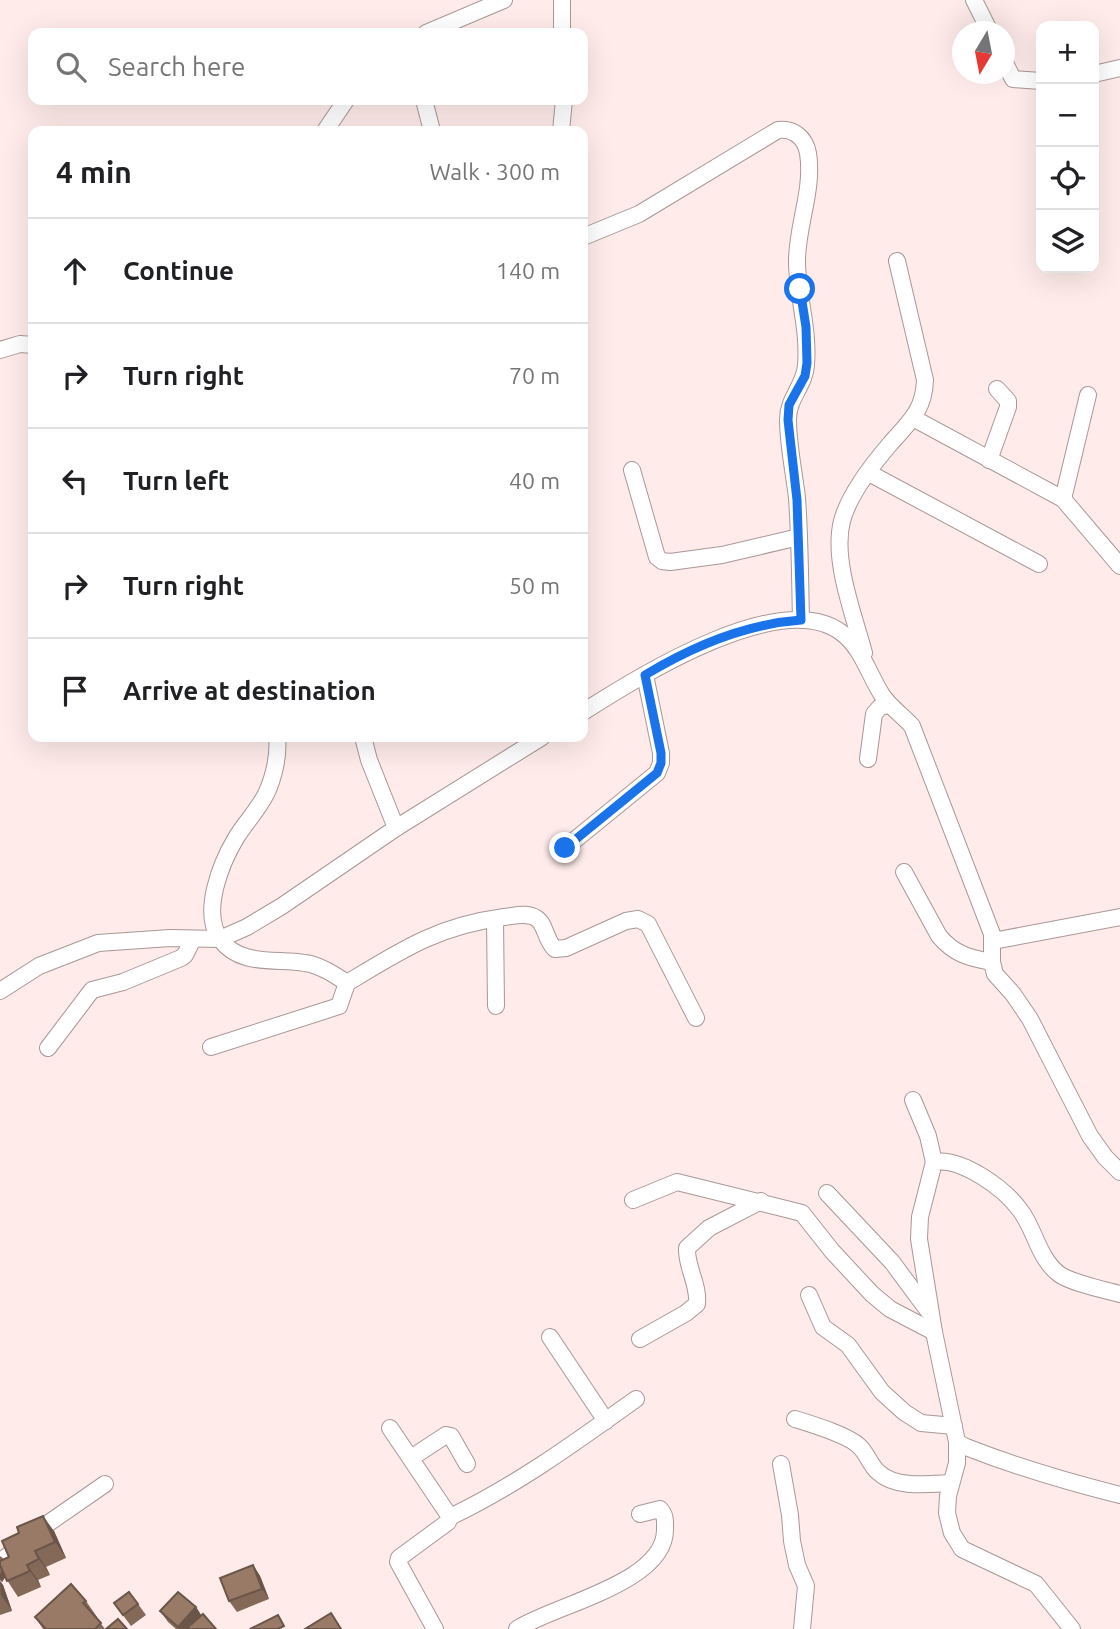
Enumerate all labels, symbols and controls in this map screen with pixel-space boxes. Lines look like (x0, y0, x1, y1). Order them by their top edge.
north arrow (952, 21, 1015, 84)
map controls (1036, 21, 1099, 273)
button: + (1036, 21, 1099, 84)
search box (28, 28, 588, 105)
icon: search (52, 48, 90, 86)
text: Search here (108, 52, 245, 81)
button: − (1036, 84, 1099, 147)
button: locate (1036, 147, 1099, 210)
text: 4 min (56, 155, 132, 189)
text: Walk · 300 m (429, 159, 560, 184)
button: layers (1036, 210, 1099, 273)
icon: ahead (56, 252, 94, 290)
text: Continue (123, 256, 234, 285)
text: 140 m (496, 258, 560, 283)
route start (784, 273, 815, 304)
icon: right (56, 357, 94, 395)
text: Turn right (123, 361, 244, 390)
text: 70 m (509, 363, 560, 388)
icon: left (56, 462, 94, 500)
text: Turn left (123, 466, 229, 495)
text: 40 m (509, 468, 560, 493)
icon: right (56, 567, 94, 605)
text: Turn right (123, 571, 244, 600)
text: 50 m (509, 573, 560, 598)
icon: arrive (56, 672, 94, 710)
text: Arrive at destination (123, 676, 376, 705)
route end (549, 832, 580, 863)

